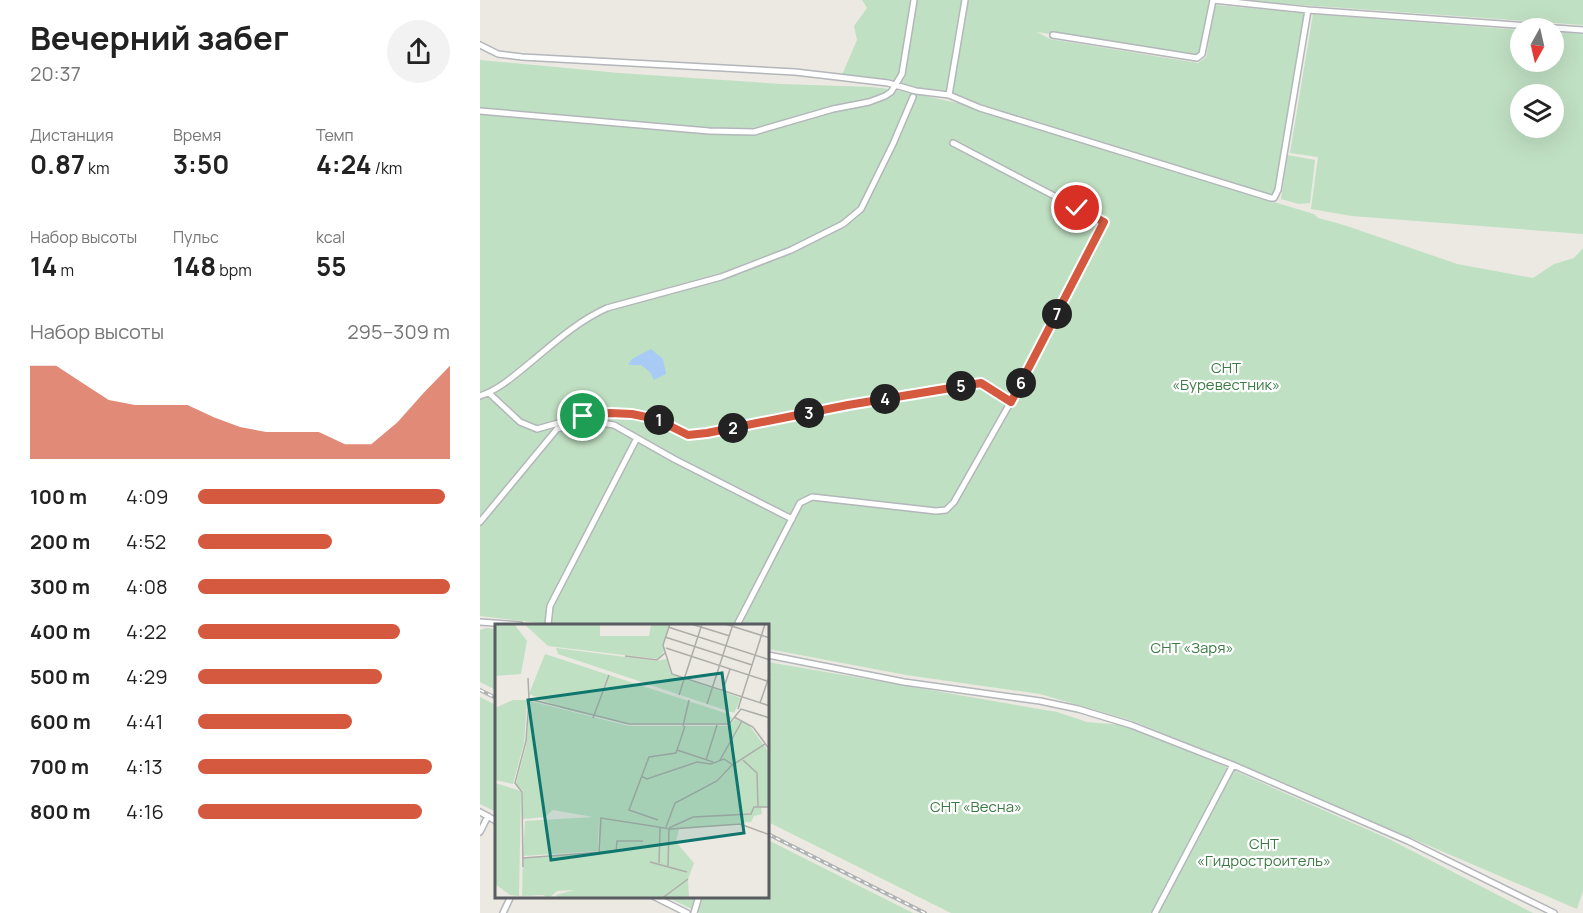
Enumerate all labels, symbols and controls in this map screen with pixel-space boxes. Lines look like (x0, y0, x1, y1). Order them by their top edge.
text: Вечерний забег (30, 15, 289, 60)
north arrow (1510, 18, 1564, 72)
map controls (1510, 18, 1564, 138)
button: share (387, 20, 450, 83)
text: 20:37 (30, 60, 81, 87)
button: layers (1510, 84, 1564, 138)
text: Дистанция (30, 124, 114, 146)
text: Время (173, 124, 221, 146)
text: Темп (316, 124, 354, 146)
text: 0.87 (30, 146, 85, 182)
text: 3:50 (173, 146, 229, 182)
text: 4:24 (316, 146, 372, 182)
text: km (85, 157, 110, 179)
text: /km (372, 157, 402, 179)
pin (1051, 182, 1102, 233)
icon: check (1060, 191, 1093, 224)
text: Набор высоты (30, 226, 137, 248)
text: Пульс (173, 226, 219, 248)
text: kcal (316, 226, 345, 248)
text: 14 (30, 248, 57, 284)
text: 148 (173, 248, 216, 284)
text: 55 (316, 248, 346, 284)
text: m (57, 259, 74, 281)
text: bpm (216, 259, 252, 281)
pin: 7 (1042, 299, 1072, 329)
text: 7 (1053, 303, 1061, 325)
text: Набор высоты (30, 318, 164, 345)
text: 295–309 m (347, 318, 450, 345)
park label: СНТ «Буревестник» (1172, 357, 1280, 395)
pin: 6 (1006, 368, 1036, 398)
pin: 5 (946, 371, 976, 401)
text: 6 (1016, 372, 1026, 394)
text: 5 (956, 375, 966, 397)
pin: 4 (870, 384, 900, 414)
text: 4 (880, 388, 890, 410)
pin (557, 390, 608, 441)
pin: 3 (794, 398, 824, 428)
icon: arrive (566, 399, 599, 432)
text: 3 (804, 402, 814, 424)
pin: 1 (644, 405, 674, 435)
text: 1 (655, 409, 663, 431)
pin: 2 (718, 413, 748, 443)
text: 2 (728, 417, 738, 439)
text: 100 m (30, 483, 87, 510)
text: 4:09 (126, 483, 168, 510)
text: 200 m (30, 528, 90, 555)
text: 4:52 (126, 528, 166, 555)
text: 300 m (30, 573, 90, 600)
text: 4:08 (126, 573, 168, 600)
text: 400 m (30, 618, 90, 645)
text: 4:22 (126, 618, 167, 645)
inset map (495, 624, 770, 898)
park label: СНТ «Заря» (1150, 637, 1234, 658)
text: 500 m (30, 663, 90, 690)
text: 4:29 (126, 663, 168, 690)
text: 600 m (30, 708, 91, 735)
text: 4:41 (126, 708, 163, 735)
text: 700 m (30, 753, 89, 780)
text: 4:13 (126, 753, 163, 780)
park label: СНТ «Весна» (930, 796, 1022, 817)
text: 800 m (30, 798, 91, 825)
text: 4:16 (126, 798, 164, 825)
park label: СНТ «Гидростроитель» (1197, 833, 1331, 871)

